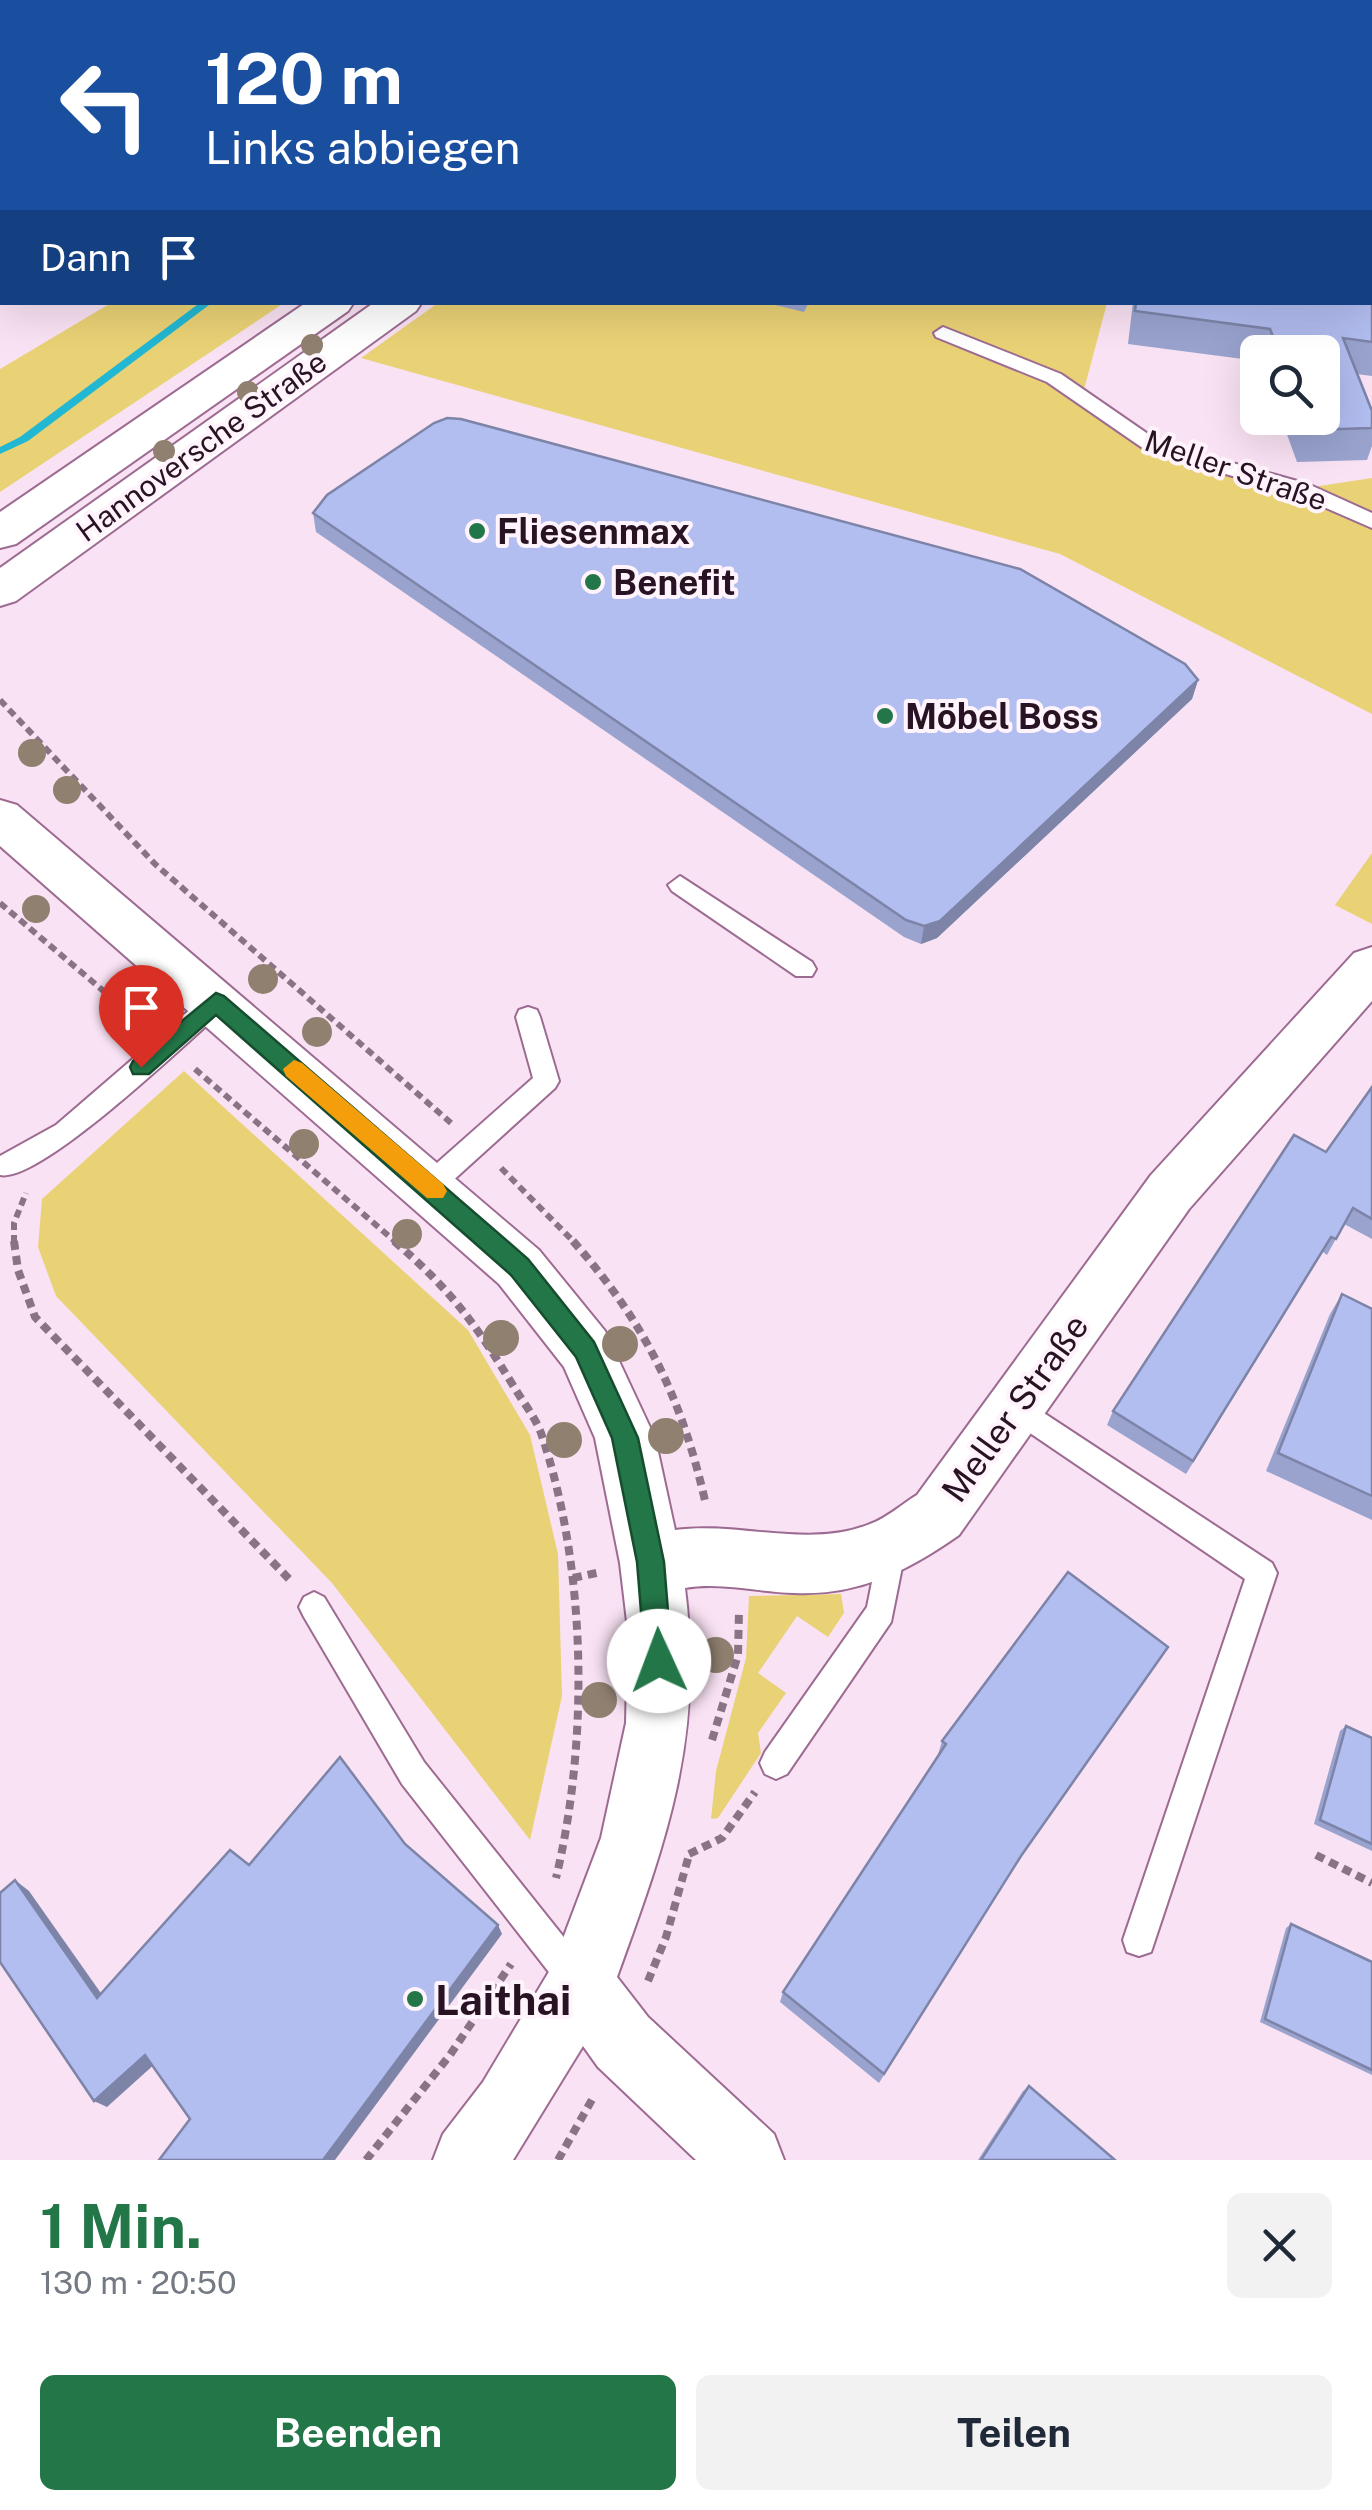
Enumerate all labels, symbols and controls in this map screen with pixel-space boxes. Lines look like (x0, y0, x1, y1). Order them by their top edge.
text: 120 m (205, 37, 403, 120)
icon: left (40, 40, 170, 170)
text: Links abbiegen (205, 121, 520, 174)
icon: arrive (151, 230, 206, 285)
text: Dann (40, 235, 131, 280)
map controls (1240, 335, 1340, 435)
button: search (1240, 335, 1340, 435)
street label: Hannoversche Straße (69, 343, 333, 549)
street label: Meller Straße (1140, 422, 1332, 518)
place label: Fliesenmax (497, 511, 690, 552)
marker: Fliesenmax (466, 520, 488, 542)
place label: Benefit (613, 562, 736, 603)
marker: Benefit (582, 571, 604, 593)
place label: Möbel Boss (905, 696, 1099, 737)
marker: Möbel Boss (874, 705, 896, 727)
pin (99, 965, 184, 1068)
icon: arrive (114, 980, 169, 1035)
street label: Meller Straße (933, 1306, 1097, 1510)
position arrow (607, 1609, 711, 1713)
place label: Laithai (435, 1975, 571, 2024)
marker: Laithai (404, 1988, 426, 2010)
text: 1 Min. (40, 2191, 202, 2262)
button: close (1227, 2193, 1332, 2298)
text: 130 m · 20:50 (40, 2264, 237, 2301)
button: Beenden (40, 2375, 676, 2490)
button: Teilen (696, 2375, 1332, 2490)

